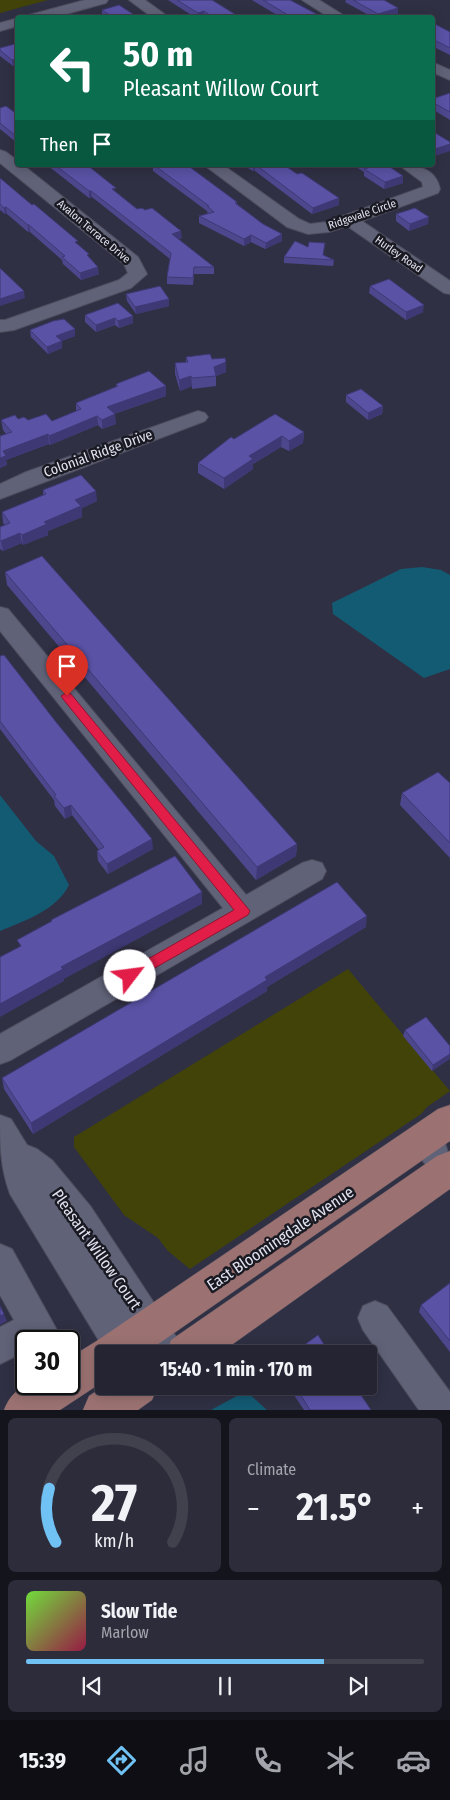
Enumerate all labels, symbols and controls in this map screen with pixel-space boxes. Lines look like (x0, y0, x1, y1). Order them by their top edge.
text: 50 m (123, 33, 193, 75)
icon: left (40, 35, 105, 100)
text: Pleasant Willow Court (123, 75, 319, 102)
icon: arrive (88, 130, 116, 158)
text: Then (40, 133, 78, 156)
street label: Avalon Terrace Drive (55, 197, 133, 266)
street label: Ridgevale Circle (327, 197, 398, 232)
street label: Hurley Road (373, 233, 425, 275)
street label: Colonial Ridge Drive (41, 426, 155, 481)
pin (46, 645, 88, 696)
icon: arrive (53, 652, 81, 680)
position arrow (103, 949, 155, 1001)
street label: East Bloomingdale Avenue (203, 1182, 357, 1295)
street label: Pleasant Willow Court (48, 1186, 146, 1314)
speed limit sign: 30 (15, 1330, 80, 1395)
text: 15:40 · 1 min · 170 m (160, 1358, 312, 1381)
text: Climate (247, 1460, 296, 1479)
text: 27 (91, 1472, 137, 1535)
text: 21.5° (296, 1484, 375, 1530)
text: − (247, 1492, 260, 1525)
text: + (411, 1492, 424, 1525)
text: km/h (95, 1530, 134, 1552)
text: Slow Tide (101, 1600, 177, 1623)
text: Marlow (101, 1623, 149, 1642)
icon: previous (78, 1672, 106, 1700)
icon: pause (211, 1672, 239, 1700)
icon: next (344, 1672, 372, 1700)
icon: directions (104, 1743, 139, 1778)
icon: music (177, 1743, 212, 1778)
icon: phone (250, 1743, 285, 1778)
icon: climate (323, 1743, 358, 1778)
icon: car (396, 1743, 431, 1778)
text: 15:39 (19, 1747, 66, 1774)

